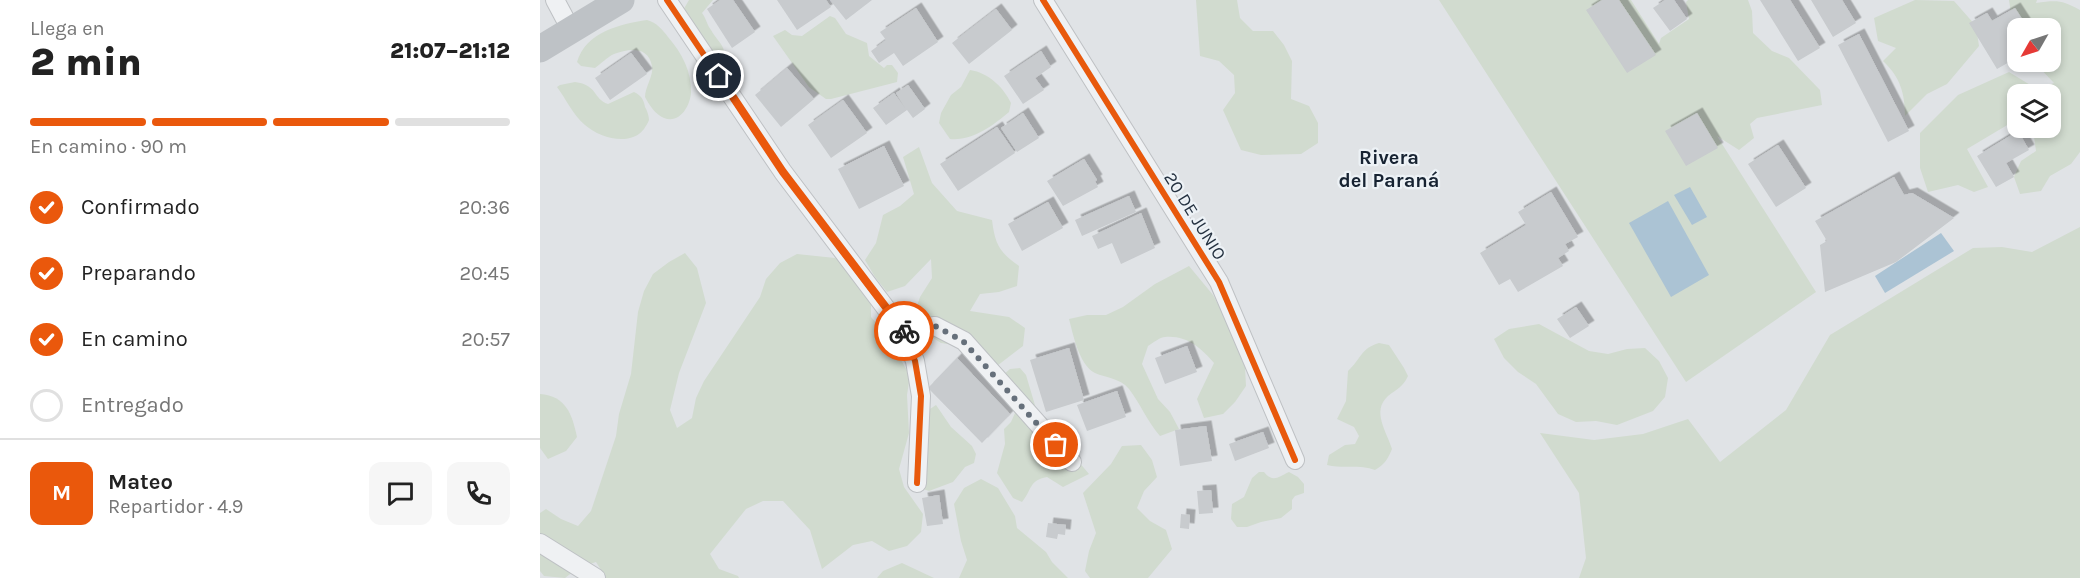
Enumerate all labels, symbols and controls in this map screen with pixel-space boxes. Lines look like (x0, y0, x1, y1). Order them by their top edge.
text: Llega en (30, 17, 105, 40)
north arrow (2007, 18, 2061, 72)
map controls (2007, 18, 2061, 138)
text: 21:07–21:12 (390, 38, 510, 64)
text: 2 min (30, 39, 142, 85)
pin (693, 50, 744, 101)
icon: home (702, 59, 735, 92)
button: layers (2007, 84, 2061, 138)
text: En camino · 90 m (30, 135, 187, 158)
district label: Rivera del Paraná (1338, 146, 1440, 192)
street label: 20 DE JUNIO (1159, 168, 1231, 264)
icon: check (30, 191, 63, 224)
text: Confirmado (81, 194, 200, 220)
text: 20:36 (459, 196, 510, 219)
icon: check (30, 257, 63, 290)
text: Preparando (81, 260, 196, 286)
text: 20:45 (459, 262, 510, 285)
courier (874, 301, 934, 361)
icon: bike (888, 315, 921, 348)
icon: check (30, 323, 63, 356)
text: En camino (81, 326, 188, 352)
text: 20:57 (461, 328, 510, 351)
text: Entregado (81, 392, 184, 418)
pin (1030, 419, 1081, 470)
icon: bag (1039, 428, 1072, 461)
button: chat (369, 462, 432, 525)
button: phone (447, 462, 510, 525)
text: Mateo (108, 469, 173, 495)
text: M (52, 480, 71, 506)
text: Repartidor · 4.9 (108, 495, 243, 518)

